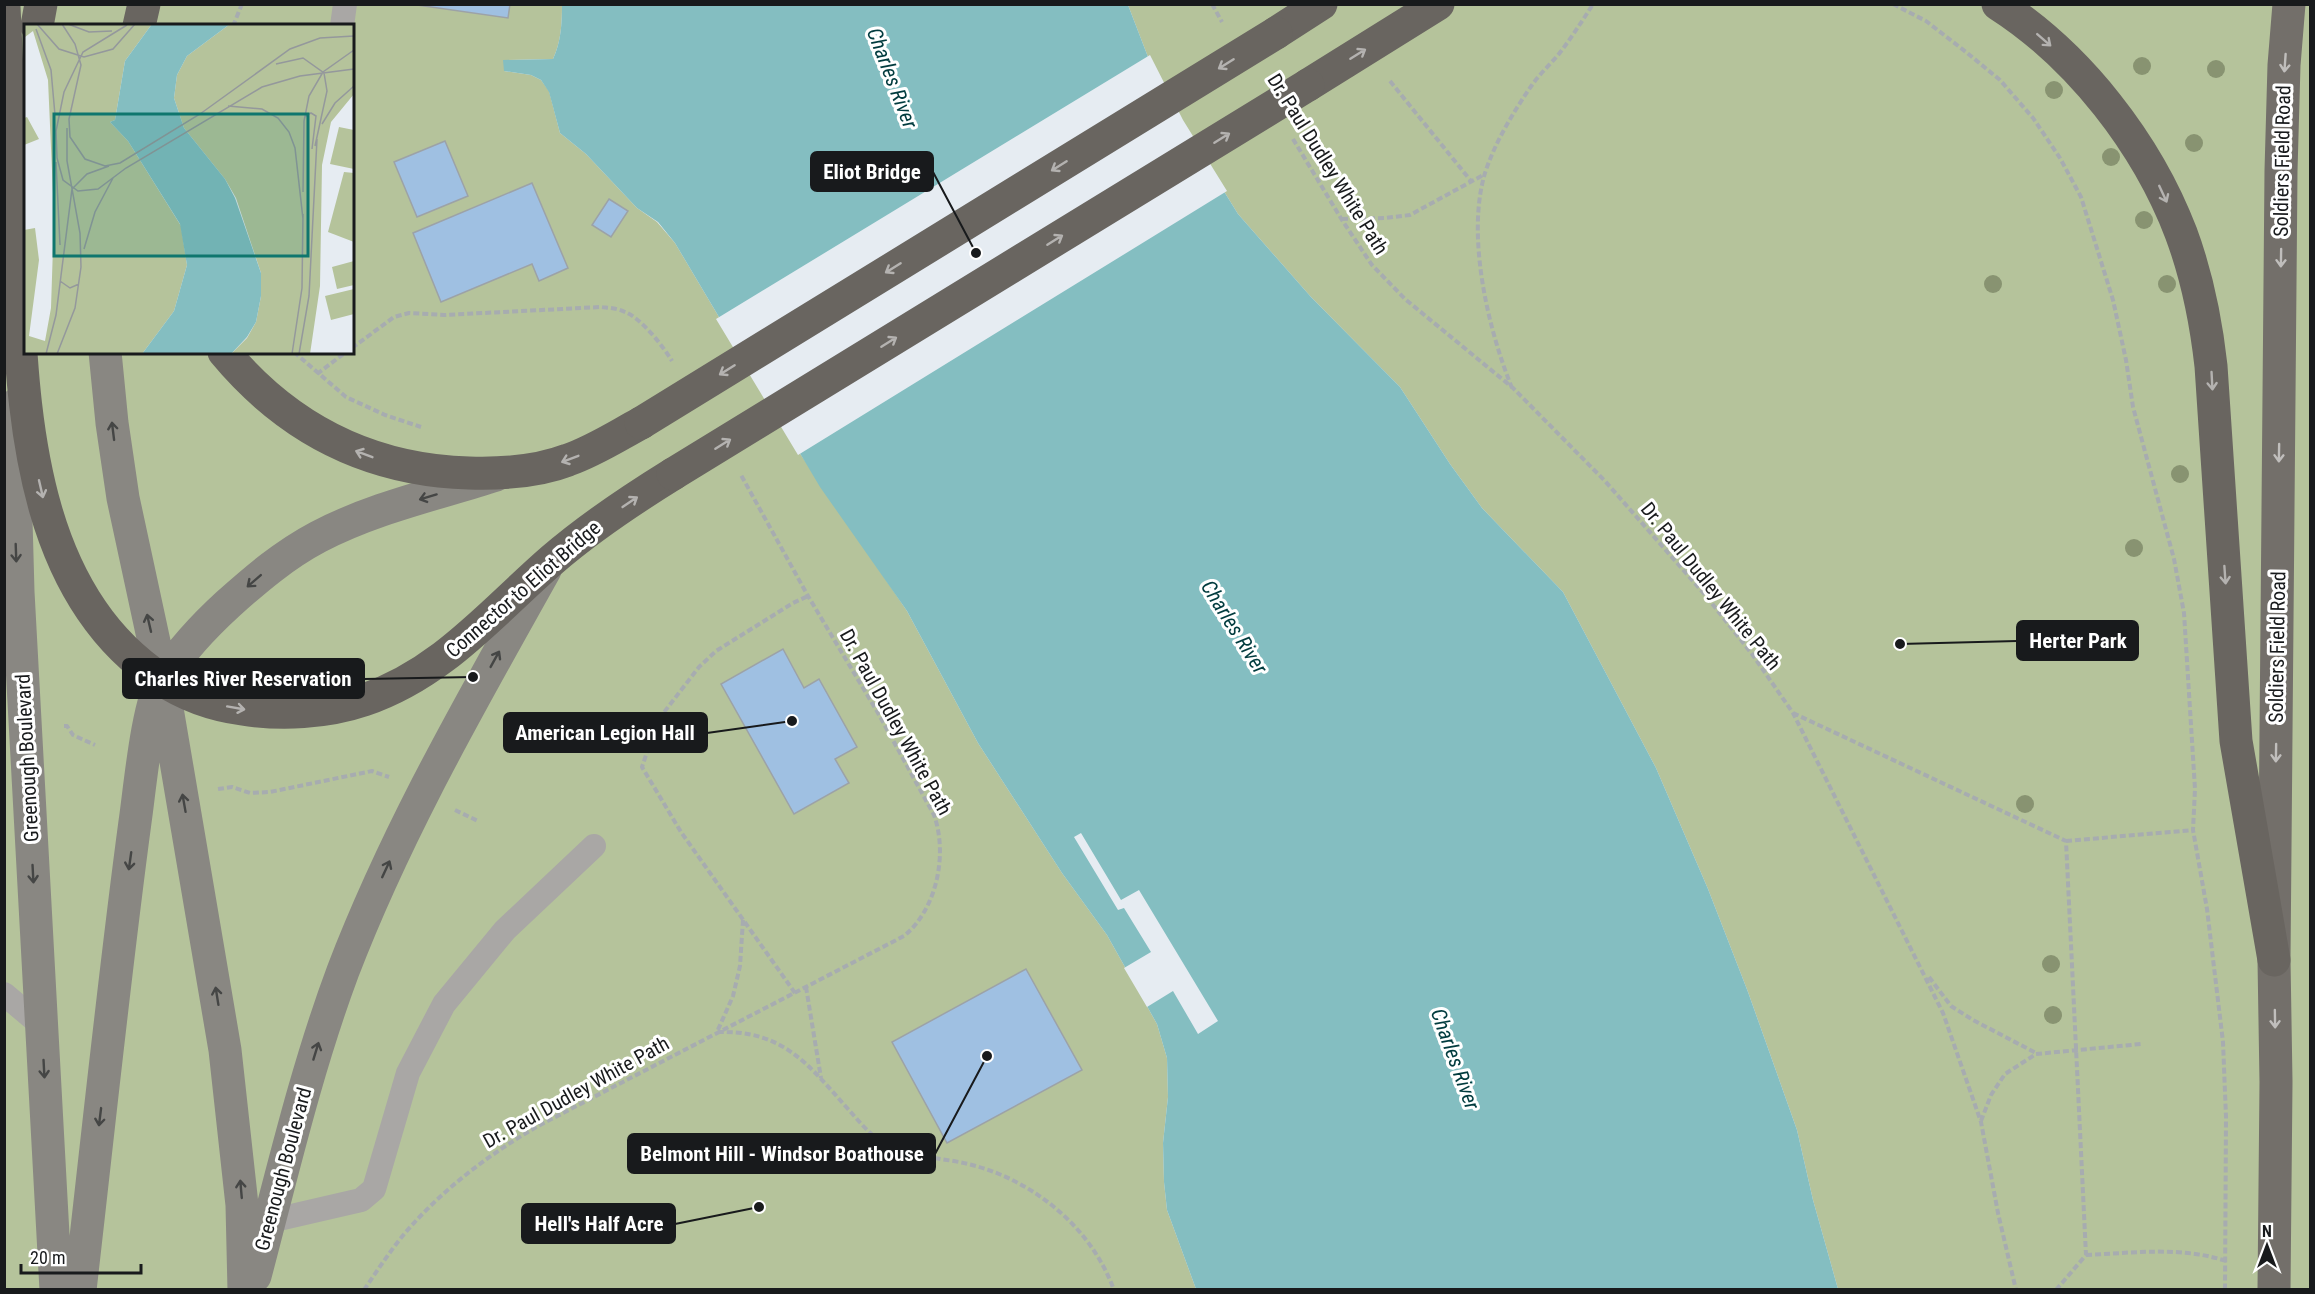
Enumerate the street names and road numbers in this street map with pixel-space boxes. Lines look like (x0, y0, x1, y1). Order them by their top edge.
street label: Dr. Paul Dudley White Path (1262, 69, 1394, 259)
street label: Soldiers Field Road (2269, 85, 2295, 237)
street label: Dr. Paul Dudley White Path (1636, 497, 1786, 675)
street label: Connector to Eliot Bridge (441, 515, 605, 663)
street label: Soldiers Field Road (2264, 571, 2290, 723)
street label: Dr. Paul Dudley White Path (835, 625, 957, 819)
street label: Greenough Boulevard (11, 673, 43, 843)
street label: Dr. Paul Dudley White Path (479, 1031, 673, 1153)
street label: Greenough Boulevard (250, 1085, 316, 1253)

